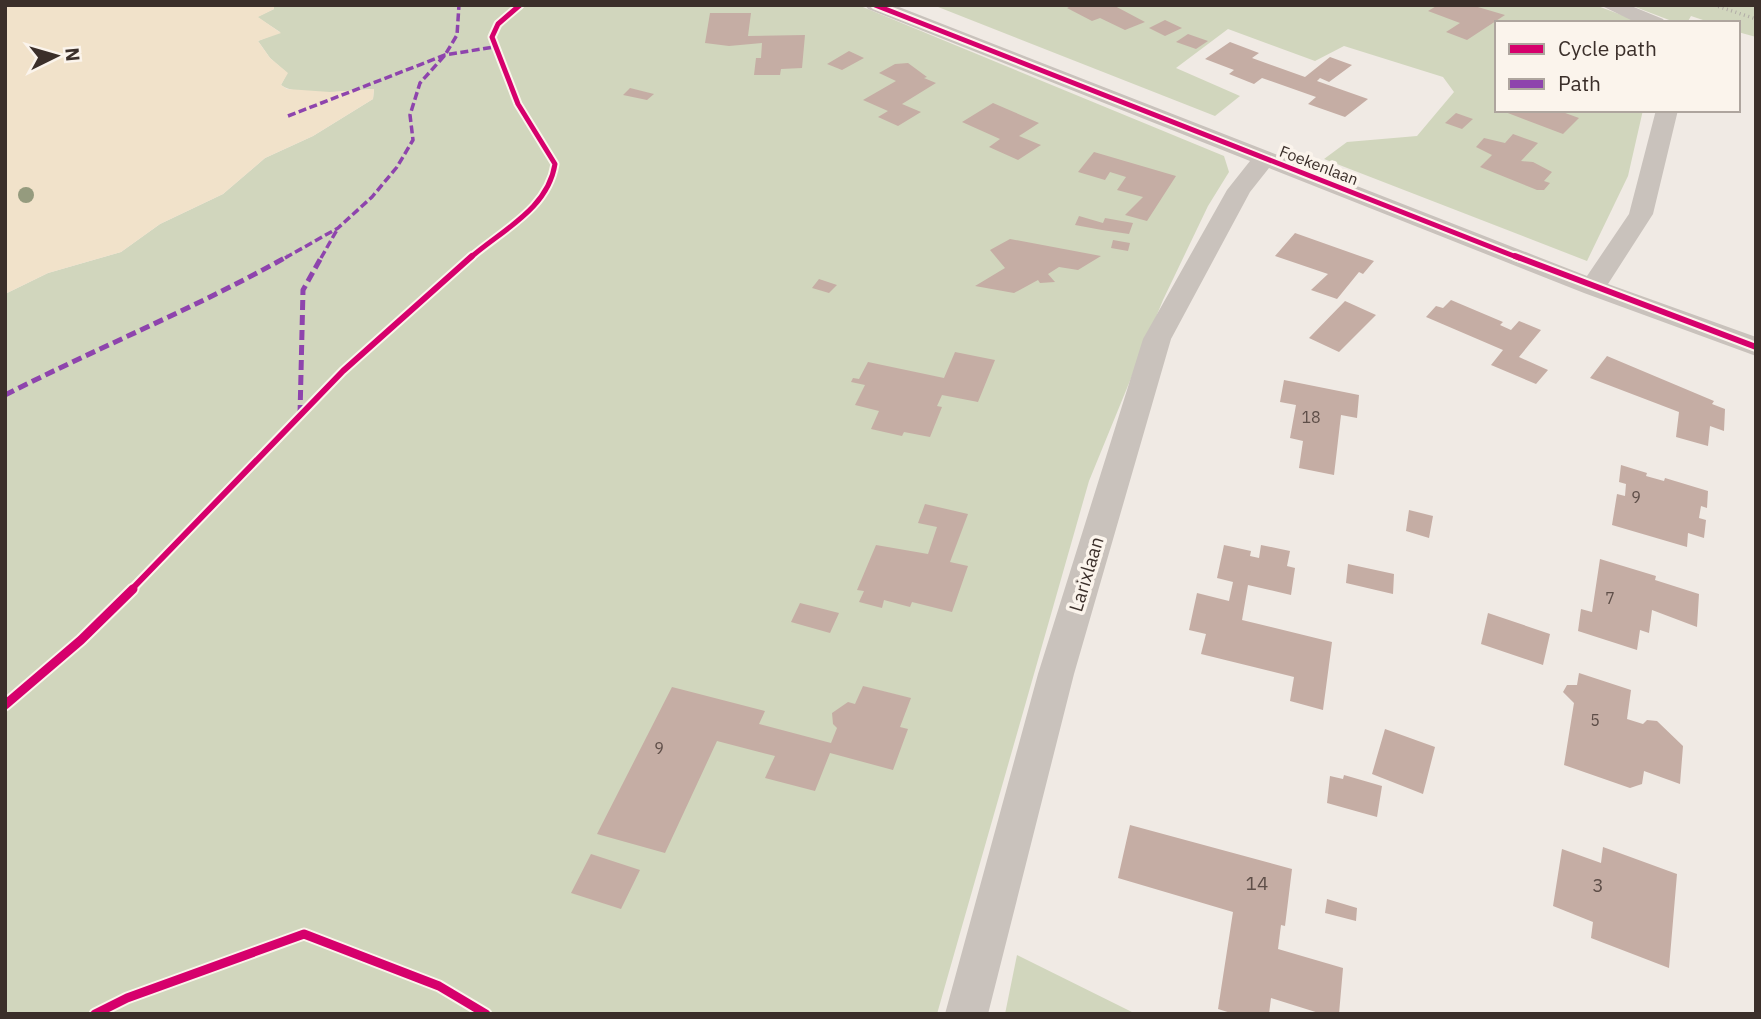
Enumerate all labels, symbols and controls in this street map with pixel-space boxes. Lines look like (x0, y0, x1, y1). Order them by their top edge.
north arrow (21, 21, 91, 91)
legend (1495, 21, 1740, 112)
text: Cycle path (1558, 34, 1657, 62)
text: N (60, 47, 85, 62)
text: Path (1558, 69, 1601, 97)
street label: Foekenlaan (1277, 141, 1361, 189)
house number: 18 (1301, 407, 1321, 427)
house number: 9 (1631, 487, 1641, 507)
street label: Larixlaan (1063, 534, 1109, 614)
house number: 7 (1605, 588, 1615, 608)
house number: 5 (1590, 710, 1600, 730)
house number: 9 (654, 738, 664, 758)
house number: 14 (1246, 871, 1268, 895)
house number: 3 (1592, 873, 1604, 897)

